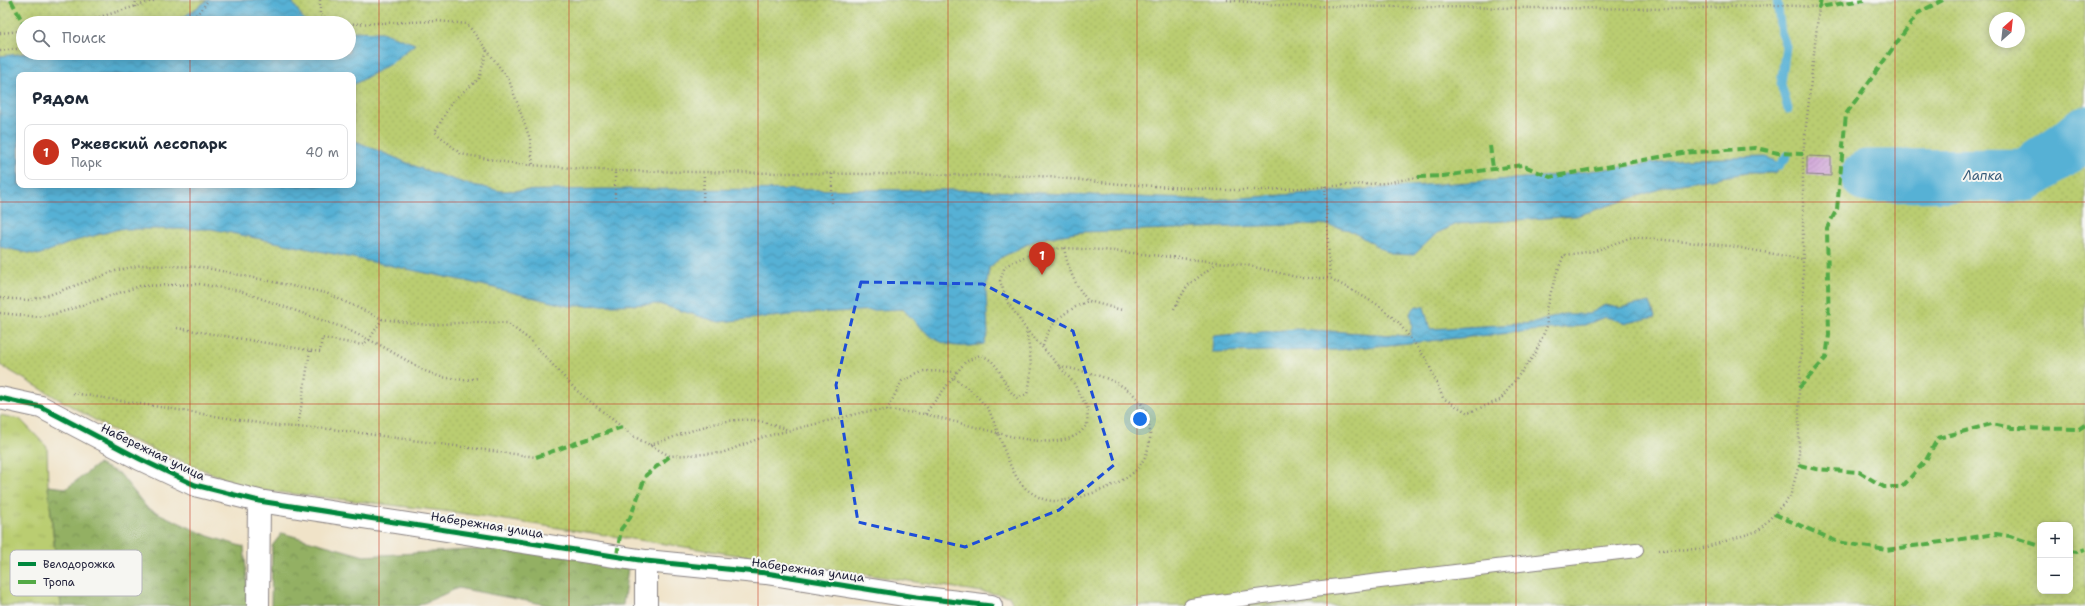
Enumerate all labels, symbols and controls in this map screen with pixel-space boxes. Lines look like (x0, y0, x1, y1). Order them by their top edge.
north arrow (1989, 12, 2025, 48)
search box (16, 16, 356, 60)
icon: search (30, 27, 52, 49)
text: Поиск (62, 28, 106, 48)
text: Рядом (32, 87, 89, 109)
text: Ржевский лесопарк (71, 134, 227, 154)
text: 1 (43, 144, 49, 161)
text: 40 m (305, 144, 339, 161)
text: Парк (71, 154, 102, 171)
water label: Лапка (1962, 167, 2003, 184)
pin: 1 (1029, 242, 1055, 275)
your location (1130, 409, 1150, 429)
street label: Набережная улица (98, 420, 208, 484)
street label: Набережная улица (430, 508, 545, 542)
map controls (2037, 522, 2073, 594)
button: + (2037, 522, 2073, 558)
legend (10, 550, 142, 596)
street label: Набережная улица (751, 554, 866, 586)
text: Велодорожка (43, 557, 115, 572)
button: − (2037, 558, 2073, 594)
text: Тропа (43, 575, 75, 590)

